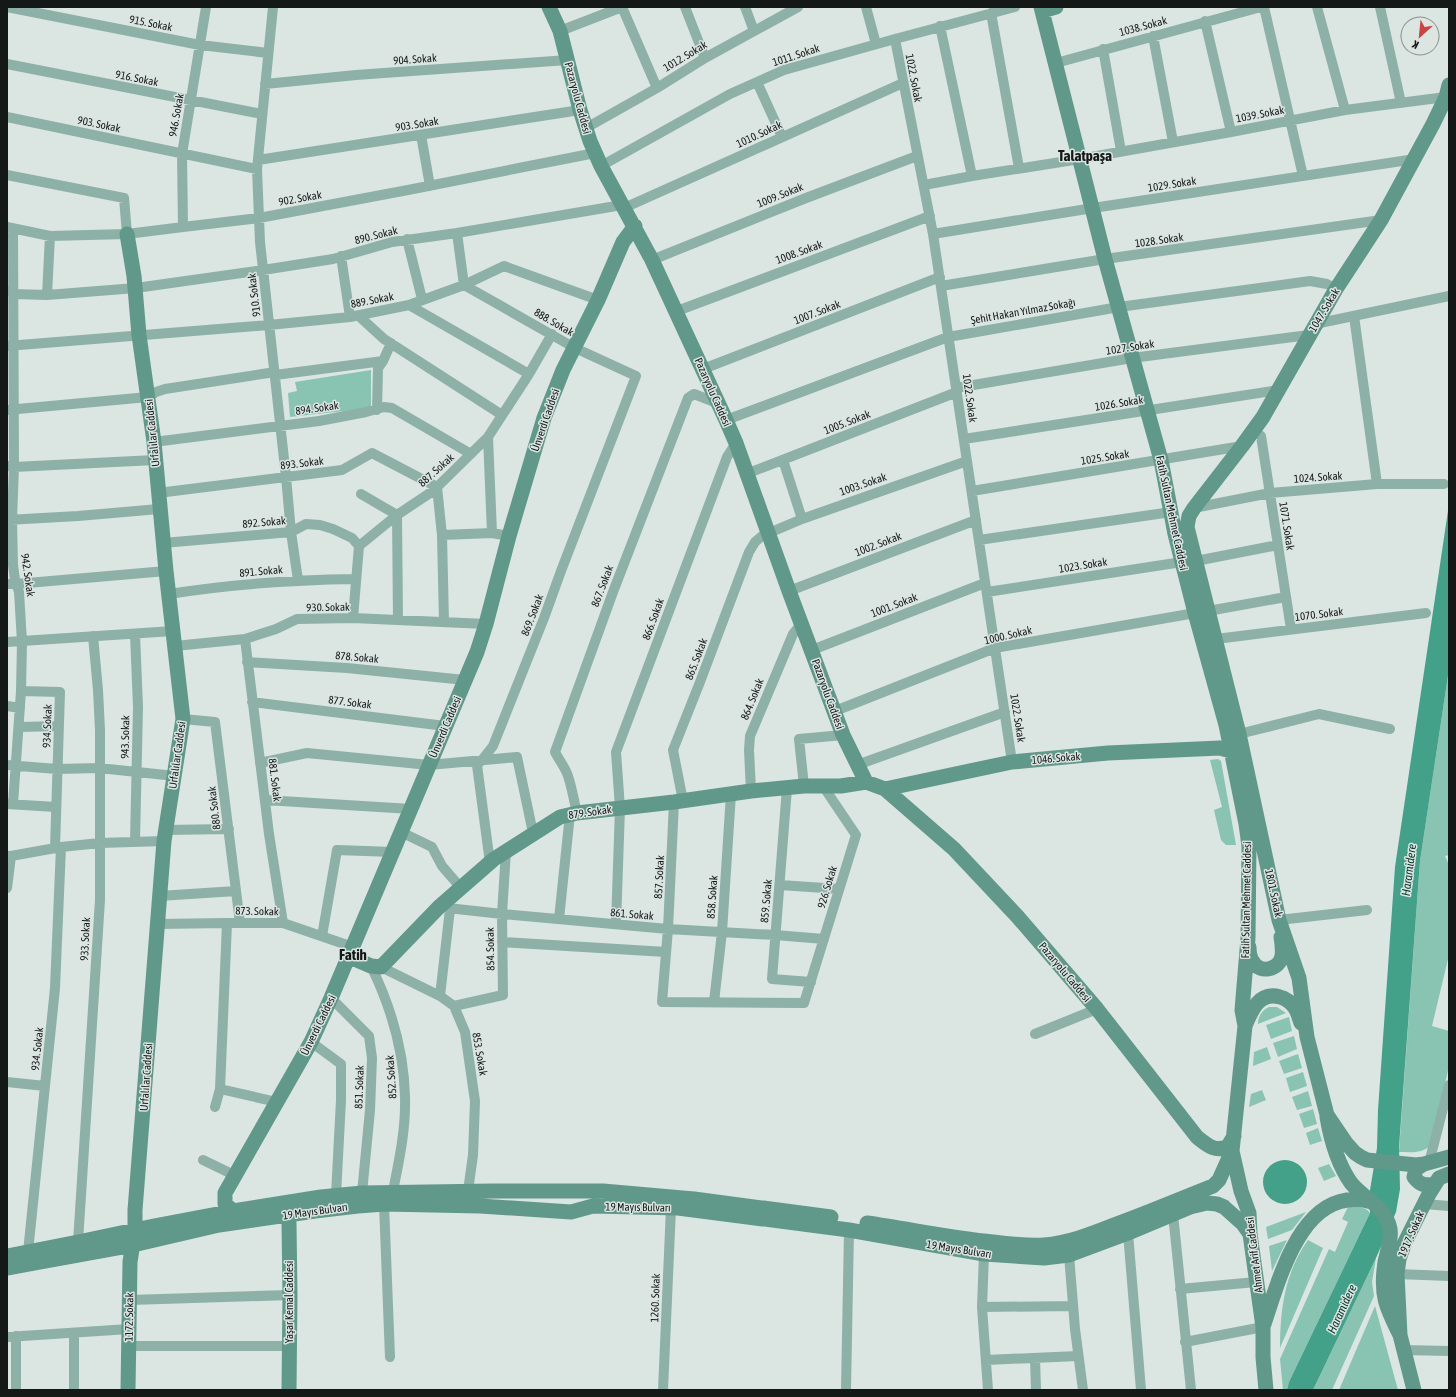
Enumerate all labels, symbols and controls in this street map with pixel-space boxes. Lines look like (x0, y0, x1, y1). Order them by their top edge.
street label: 915. Sokak (128, 13, 174, 33)
street label: 1038. Sokak (1118, 14, 1168, 38)
north arrow (1400, 16, 1440, 56)
street label: 1012. Sokak (661, 38, 709, 74)
text: K (1410, 38, 1421, 51)
street label: 1011. Sokak (771, 42, 821, 68)
street label: 904. Sokak (393, 51, 437, 67)
street label: 1022. Sokak (903, 53, 925, 103)
street label: Pazaryolu Caddesi (563, 61, 593, 135)
street label: 916. Sokak (114, 68, 160, 88)
street label: 946. Sokak (166, 92, 186, 137)
street label: 1039. Sokak (1235, 103, 1285, 125)
street label: 903. Sokak (76, 114, 122, 134)
street label: 903. Sokak (395, 115, 440, 133)
street label: 1010. Sokak (734, 118, 784, 150)
district label: Talatpaşa (1058, 147, 1112, 164)
street label: 1029. Sokak (1147, 174, 1197, 194)
street label: 1009. Sokak (755, 180, 805, 210)
street label: 902. Sokak (278, 188, 323, 208)
street label: 890. Sokak (353, 224, 399, 246)
street label: 1028. Sokak (1134, 231, 1184, 249)
street label: 1008. Sokak (774, 238, 824, 266)
street label: 910. Sokak (245, 272, 263, 317)
street label: 1047. Sokak (1306, 286, 1342, 334)
street label: 889. Sokak (349, 290, 395, 310)
street label: Şehit Hakan Yılmaz Sokağı (970, 296, 1076, 326)
street label: 1007. Sokak (792, 298, 842, 326)
street label: 888. Sokak (532, 306, 576, 338)
street label: 1027. Sokak (1105, 337, 1155, 357)
street label: Pazaryolu Caddesi (693, 356, 733, 428)
street label: 1022. Sokak (961, 373, 979, 423)
street label: Ünverdi Caddesi (529, 387, 561, 453)
street label: 1026. Sokak (1094, 393, 1144, 413)
street label: Urfalılar Caddesi (142, 399, 162, 467)
street label: 894. Sokak (295, 399, 340, 417)
street label: 1005. Sokak (822, 408, 872, 436)
street label: 1025. Sokak (1080, 447, 1130, 467)
street label: 887. Sokak (416, 451, 456, 489)
street label: 893. Sokak (280, 454, 325, 472)
street label: Fatih Sultan Mehmet Caddesi (1154, 455, 1190, 571)
street label: 1024. Sokak (1293, 469, 1343, 485)
street label: 1003. Sokak (838, 470, 888, 498)
street label: 1071. Sokak (1277, 501, 1297, 551)
street label: 892. Sokak (242, 514, 286, 530)
street label: 1002. Sokak (853, 530, 903, 558)
street label: 942. Sokak (19, 553, 37, 598)
street label: 1023. Sokak (1058, 555, 1108, 575)
street label: 891. Sokak (239, 563, 283, 579)
street label: 867. Sokak (589, 563, 615, 608)
street label: 1001. Sokak (869, 591, 919, 619)
street label: 869. Sokak (519, 592, 545, 637)
street label: 866. Sokak (640, 596, 666, 642)
street label: 930. Sokak (306, 601, 350, 613)
street label: 1070. Sokak (1294, 605, 1344, 623)
street label: 1000. Sokak (983, 624, 1033, 646)
street label: 865. Sokak (683, 636, 709, 681)
street label: 878. Sokak (335, 649, 379, 665)
street label: Pazaryolu Caddesi (810, 657, 846, 731)
street label: 864. Sokak (738, 676, 766, 721)
street label: 877. Sokak (328, 693, 373, 711)
street label: 1022. Sokak (1008, 693, 1028, 743)
street label: Ünverdi Caddesi (427, 694, 463, 760)
street label: 934. Sokak (40, 704, 54, 748)
street label: 943. Sokak (119, 715, 131, 759)
street label: Urfalılar Caddesi (166, 721, 188, 789)
street label: 1046. Sokak (1031, 750, 1081, 766)
street label: 881. Sokak (266, 758, 284, 803)
street label: 880. Sokak (205, 785, 223, 830)
street label: 879. Sokak (568, 803, 613, 821)
street label: Fatih Sultan Mehmet Caddesi (1239, 841, 1253, 959)
water label: Haramidere (1399, 843, 1419, 897)
street label: 857. Sokak (652, 855, 666, 899)
street label: 926. Sokak (815, 864, 839, 910)
street label: 1801. Sokak (1263, 868, 1285, 918)
street label: 858. Sokak (704, 875, 720, 919)
street label: 859. Sokak (758, 879, 774, 923)
street label: 873. Sokak (235, 905, 279, 917)
street label: 861. Sokak (610, 906, 654, 922)
street label: 933. Sokak (78, 917, 92, 961)
street label: 854. Sokak (484, 927, 496, 971)
street label: Pazaryolu Caddesi (1037, 940, 1093, 1004)
district label: Fatih (339, 946, 367, 963)
street label: Ünverdi Caddesi (298, 993, 338, 1057)
street label: 934. Sokak (29, 1027, 45, 1071)
street label: 853. Sokak (470, 1032, 490, 1077)
street label: Urfalılar Caddesi (138, 1043, 154, 1111)
street label: 852. Sokak (383, 1055, 399, 1099)
street label: 851. Sokak (352, 1065, 366, 1109)
street label: 19 Mayıs Bulvarı (605, 1200, 671, 1214)
street label: 19 Mayıs Bulvarı (282, 1201, 348, 1221)
street label: 1917. Sokak (1396, 1209, 1426, 1259)
street label: Ahmet Arif Caddesi (1243, 1217, 1265, 1293)
street label: 19 Mayıs Bulvarı (926, 1238, 992, 1260)
street label: Yaşar Kemal Caddesi (283, 1261, 295, 1343)
street label: 1260. Sokak (648, 1273, 662, 1323)
water label: Haramidere (1325, 1282, 1360, 1336)
street label: 1172. Sokak (123, 1292, 135, 1341)

